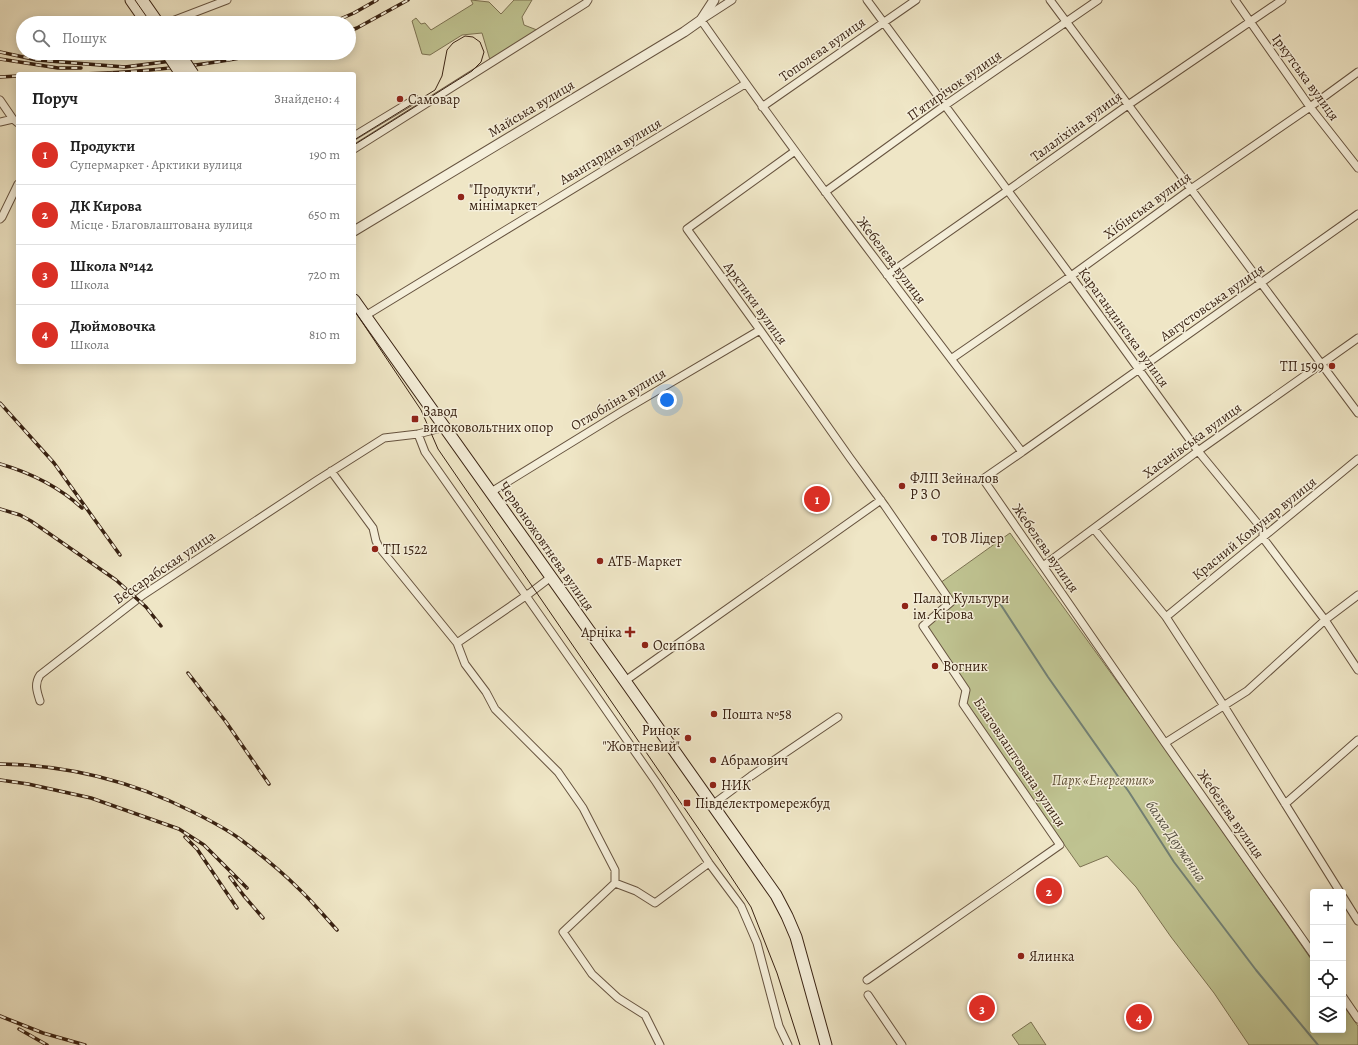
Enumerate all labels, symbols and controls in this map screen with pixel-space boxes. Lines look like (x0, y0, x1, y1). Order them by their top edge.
street label: Тополєва вулиця (776, 13, 869, 86)
search box (16, 16, 356, 60)
icon: search (30, 27, 52, 49)
text: Пошук (62, 28, 107, 48)
street label: Іркутська вулиця (1268, 30, 1344, 125)
street label: П’ятирічок вулиця (903, 46, 1006, 125)
street label: Майська вулиця (485, 75, 578, 142)
text: Поруч (32, 87, 78, 110)
street label: Талаліхіна вулиця (1027, 87, 1126, 166)
text: Знайдено: 4 (274, 90, 340, 107)
place label: Самовар (408, 90, 460, 109)
marker: Самовар (395, 94, 405, 104)
street label: Авангардна вулиця (555, 113, 665, 190)
text: Продукти (70, 136, 135, 156)
text: 1 (43, 146, 47, 163)
text: 190 m (309, 146, 340, 163)
text: Супермаркет · Арктики вулиця (70, 156, 242, 173)
street label: Хібінська вулиця (1100, 167, 1195, 244)
place label: "Продукти", мінімаркет (469, 180, 540, 215)
marker: "Продукти", мінімаркет (456, 192, 466, 202)
text: ДК Кирова (70, 196, 142, 216)
text: 2 (42, 206, 48, 223)
text: 650 m (308, 206, 340, 223)
street label: Жебелєва вулиця (853, 213, 931, 308)
text: Місце · Благовлаштована вулиця (70, 216, 253, 233)
text: Школа №142 (70, 256, 153, 276)
street label: Арктики вулиця (719, 257, 792, 349)
street label: Августовська вулиця (1155, 259, 1269, 346)
street label: Карагандинська вулиця (1074, 264, 1174, 391)
text: 3 (42, 266, 48, 283)
text: 720 m (308, 266, 340, 283)
text: Школа (70, 276, 109, 293)
text: Дюймовочка (70, 316, 156, 336)
text: 4 (42, 326, 48, 343)
text: 810 m (309, 326, 340, 343)
text: Школа (70, 336, 109, 353)
place label: ТП 1599 (1280, 357, 1324, 376)
marker: ТП 1599 (1327, 361, 1337, 371)
street label: Оглобліна вулиця (567, 363, 670, 435)
your location (657, 390, 677, 410)
street label: Хасанівська вулиця (1139, 398, 1246, 483)
place label: Завод високовольтних опор (423, 402, 553, 437)
marker: Завод високовольтних опор (410, 414, 420, 424)
place label: ФЛП Зейналов Р З О (910, 469, 999, 504)
street label: Красний Комунар вулиця (1188, 472, 1321, 584)
street label: Червоножовтнева вулиця (495, 478, 599, 615)
marker: ФЛП Зейналов Р З О (897, 481, 907, 491)
pin: 1 (804, 484, 830, 514)
street label: Жебелєва вулиця (1008, 500, 1083, 597)
street label: Бессарабская улица (110, 526, 219, 609)
place label: ТОВ Лідер (942, 529, 1004, 548)
marker: ТОВ Лідер (929, 533, 939, 543)
place label: ТП 1522 (383, 540, 428, 559)
marker: ТП 1522 (370, 544, 380, 554)
place label: АТБ-Маркет (607, 552, 682, 571)
marker: АТБ-Маркет (595, 556, 605, 566)
place label: Палац Культури ім. Кірова (913, 589, 1009, 624)
marker: Палац Культури ім. Кірова (900, 601, 910, 611)
place label: Арніка (580, 623, 623, 642)
marker: Арніка (625, 627, 635, 637)
place label: Осипова (653, 636, 706, 655)
marker: Осипова (640, 640, 650, 650)
place label: Вогник (943, 657, 988, 676)
marker: Вогник (930, 661, 940, 671)
street label: Благовлаштована вулиця (969, 694, 1070, 831)
place label: Пошта №58 (722, 705, 792, 724)
marker: Пошта №58 (709, 709, 719, 719)
place label: Ринок "Жовтневий" (602, 721, 680, 756)
marker: Ринок "Жовтневий" (683, 733, 693, 743)
place label: Абрамович (720, 751, 789, 770)
marker: Абрамович (708, 755, 718, 765)
street label: Жебелєва вулиця (1193, 766, 1268, 863)
park label: Парк «Енергетик» (1052, 771, 1154, 790)
place label: НИК (721, 776, 751, 795)
marker: НИК (708, 780, 718, 790)
place label: Півделектромережбуд (695, 794, 830, 813)
water label: балка Двуженна (1141, 796, 1211, 886)
marker: Півделектромережбуд (682, 798, 692, 808)
pin: 2 (1036, 876, 1062, 906)
map controls (1310, 889, 1346, 1033)
button: + (1310, 889, 1346, 925)
button: − (1310, 925, 1346, 961)
place label: Ялинка (1029, 947, 1075, 966)
marker: Ялинка (1016, 951, 1026, 961)
button: locate (1310, 961, 1346, 997)
pin: 3 (969, 993, 995, 1023)
button: layers (1310, 997, 1346, 1033)
pin: 4 (1126, 1002, 1152, 1032)

